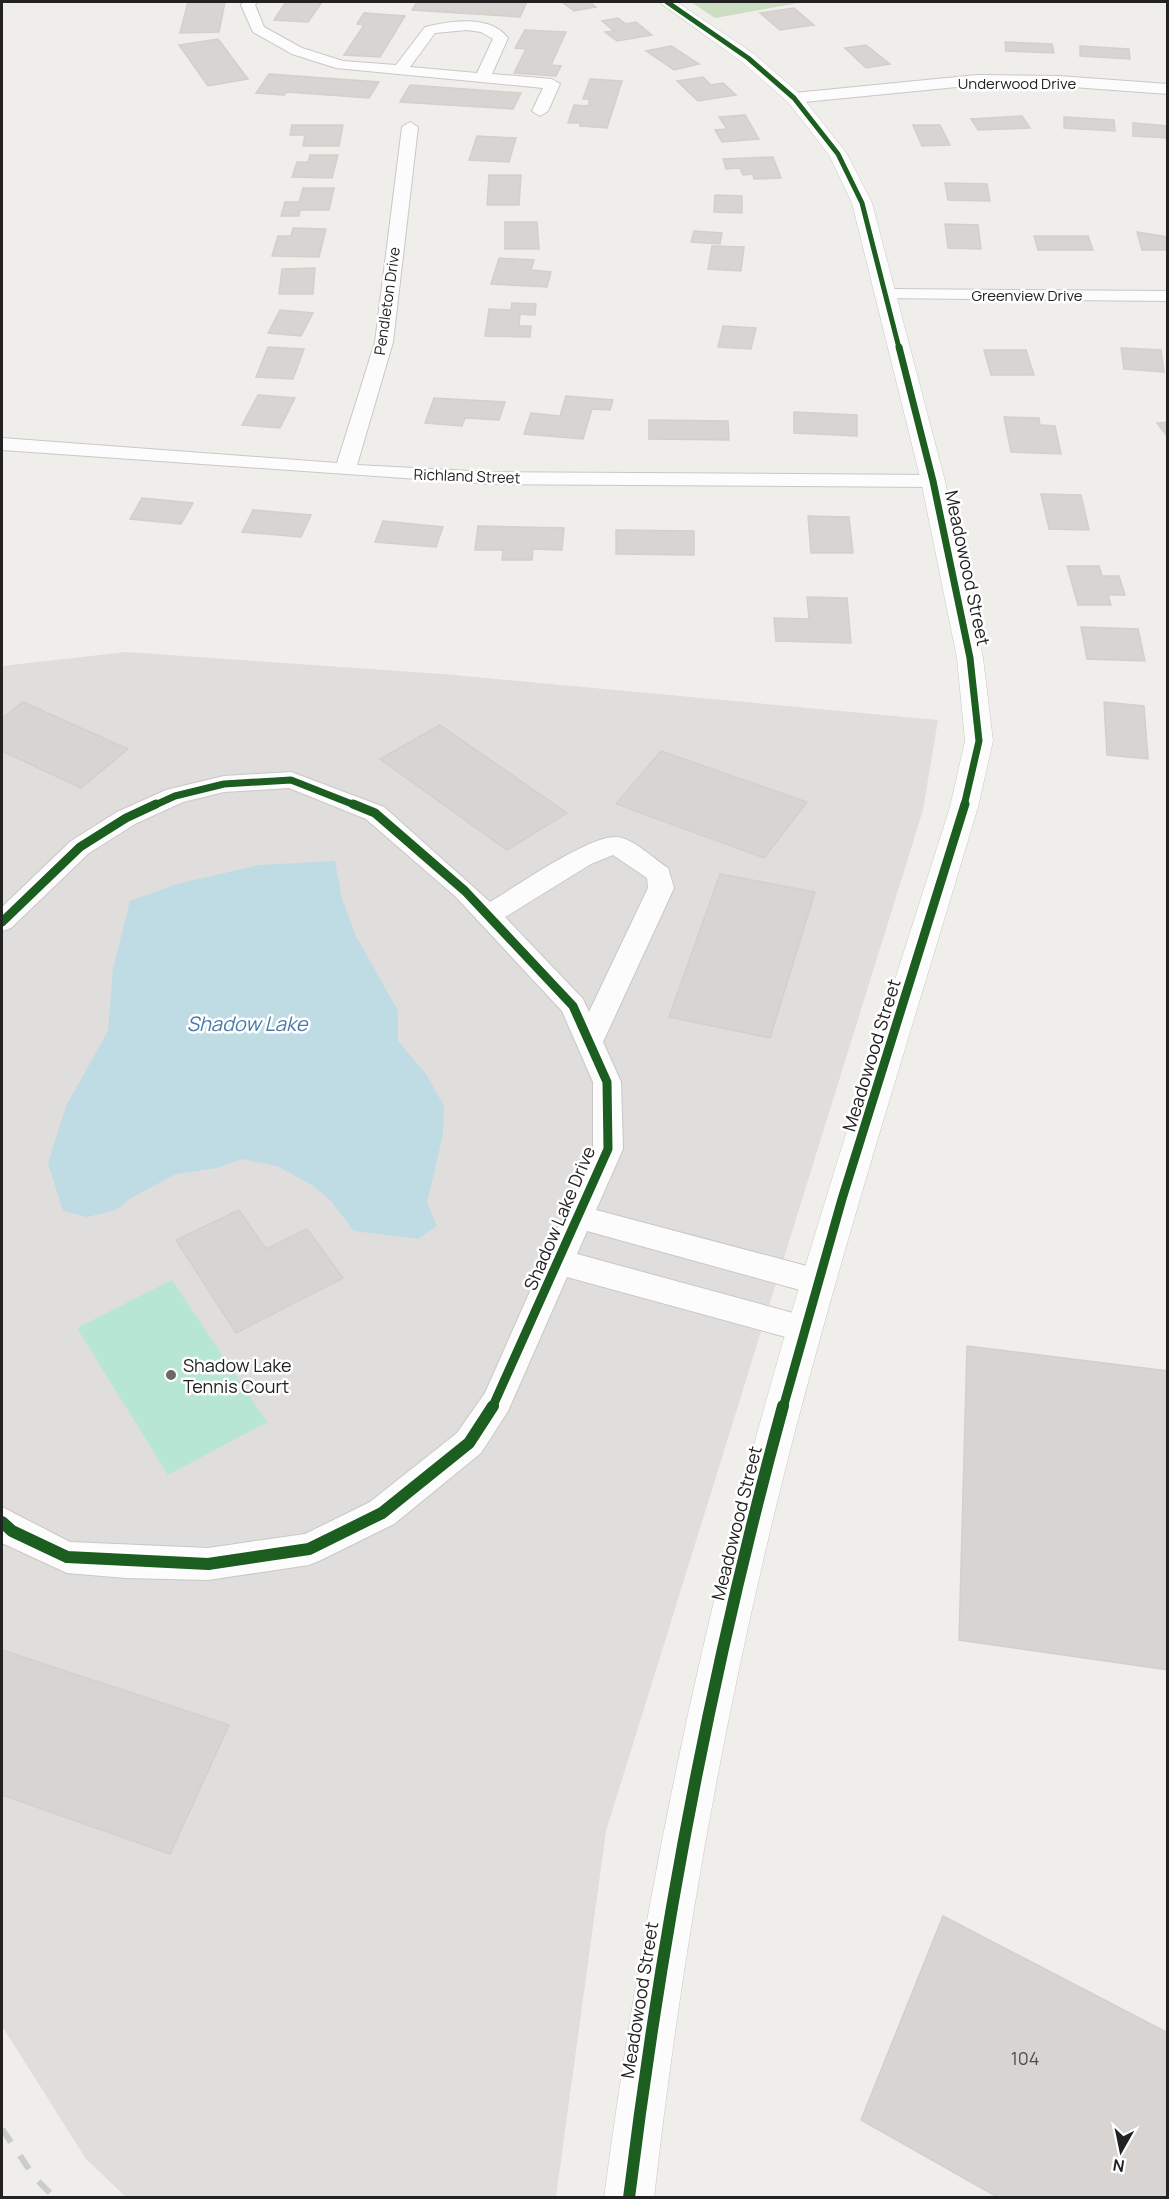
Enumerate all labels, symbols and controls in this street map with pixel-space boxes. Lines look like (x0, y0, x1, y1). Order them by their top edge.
street label: Underwood Drive (958, 73, 1076, 94)
street label: Pendleton Drive (369, 245, 405, 357)
street label: Greenview Drive (971, 285, 1083, 306)
street label: Richland Street (413, 464, 521, 488)
street label: Meadowood Street (940, 488, 996, 648)
street label: Meadowood Street (836, 976, 906, 1134)
water label: Shadow Lake (187, 1010, 309, 1037)
street label: Shadow Lake Drive (518, 1142, 600, 1294)
place label: Shadow Lake Tennis Court (183, 1353, 292, 1398)
marker: Shadow Lake Tennis Court (164, 1368, 178, 1382)
street label: Meadowood Street (705, 1443, 767, 1603)
street label: Meadowood Street (615, 1920, 663, 2080)
house number: 104 (1011, 2046, 1039, 2070)
north arrow (1091, 2121, 1151, 2181)
text: N (1111, 2154, 1126, 2178)

